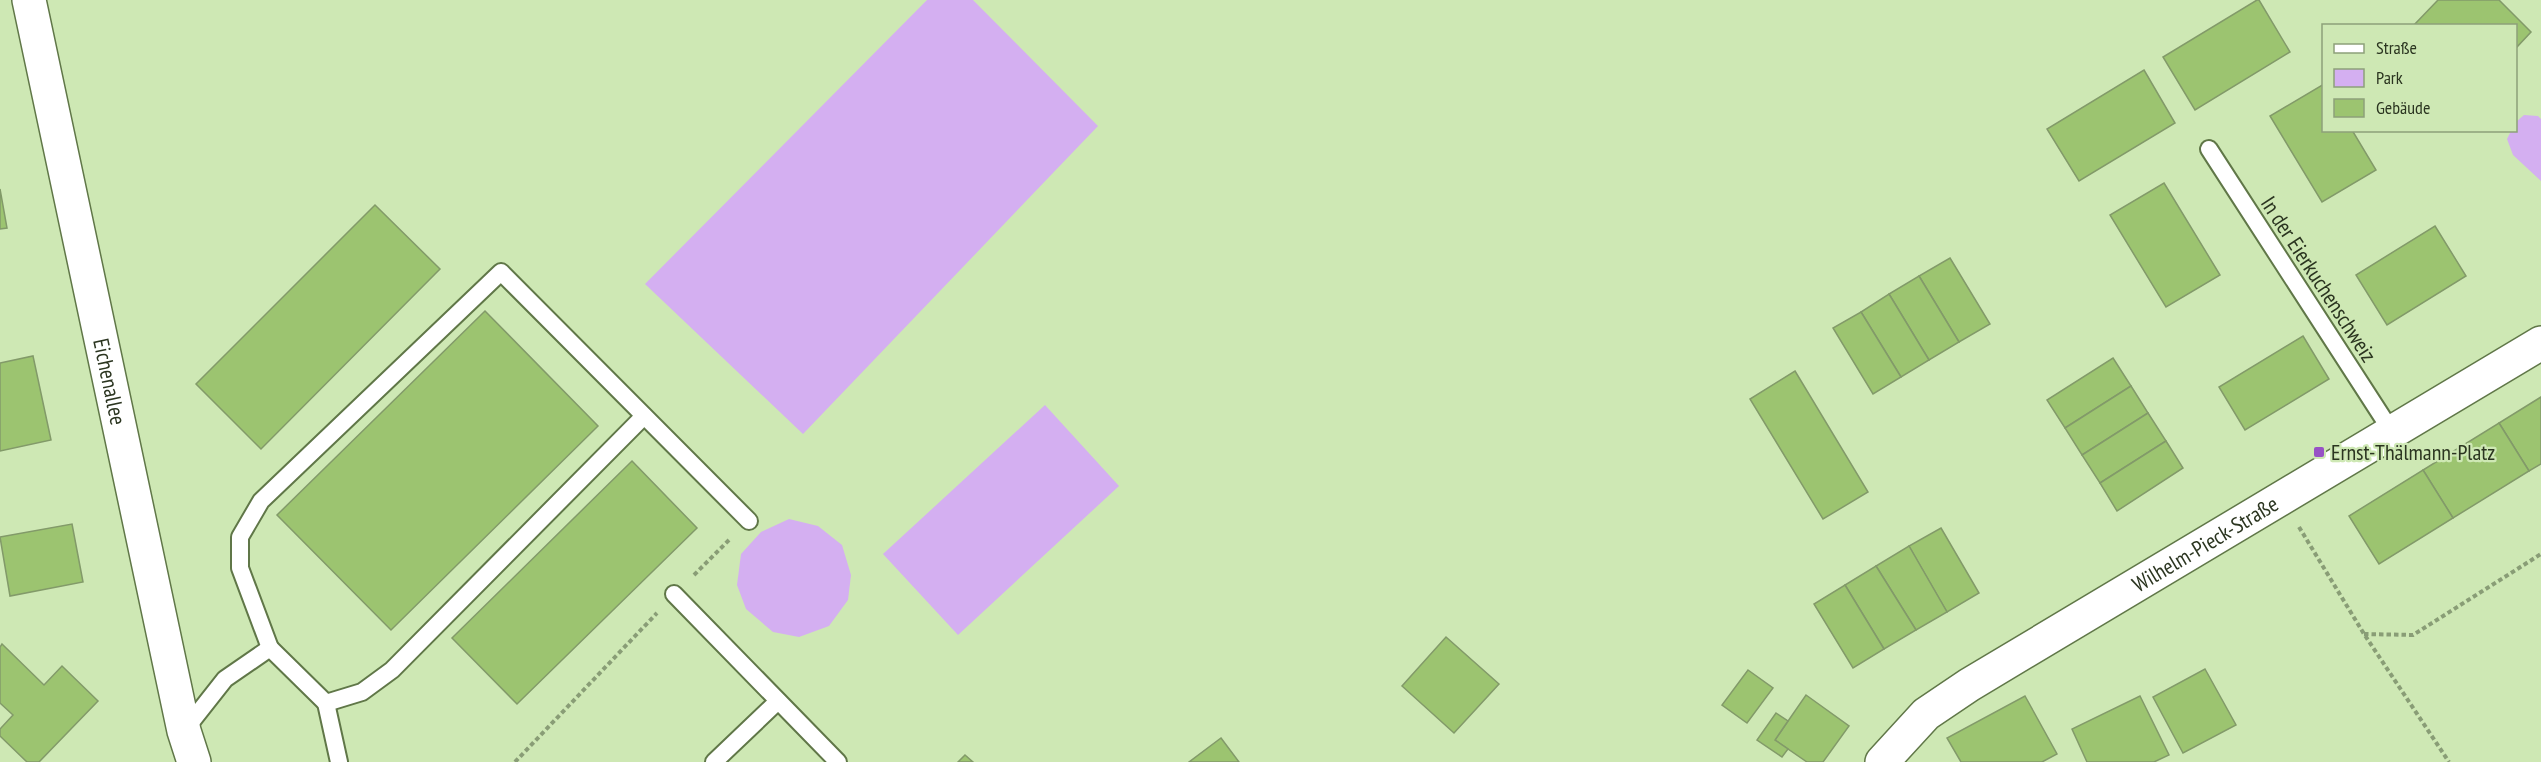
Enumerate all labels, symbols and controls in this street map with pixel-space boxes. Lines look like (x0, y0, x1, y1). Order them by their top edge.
legend (2322, 24, 2517, 132)
text: Straße (2376, 36, 2417, 59)
text: Park (2376, 66, 2403, 89)
text: Gebäude (2376, 96, 2430, 119)
street label: In der Eierkuchenschweiz (2255, 191, 2383, 367)
street label: Eichenallee (87, 336, 133, 427)
place label: Ernst-Thälmann-Platz (2331, 438, 2495, 466)
marker: Ernst-Thälmann-Platz (2312, 445, 2326, 459)
street label: Wilhelm-Pieck-Straße (2127, 489, 2283, 598)

